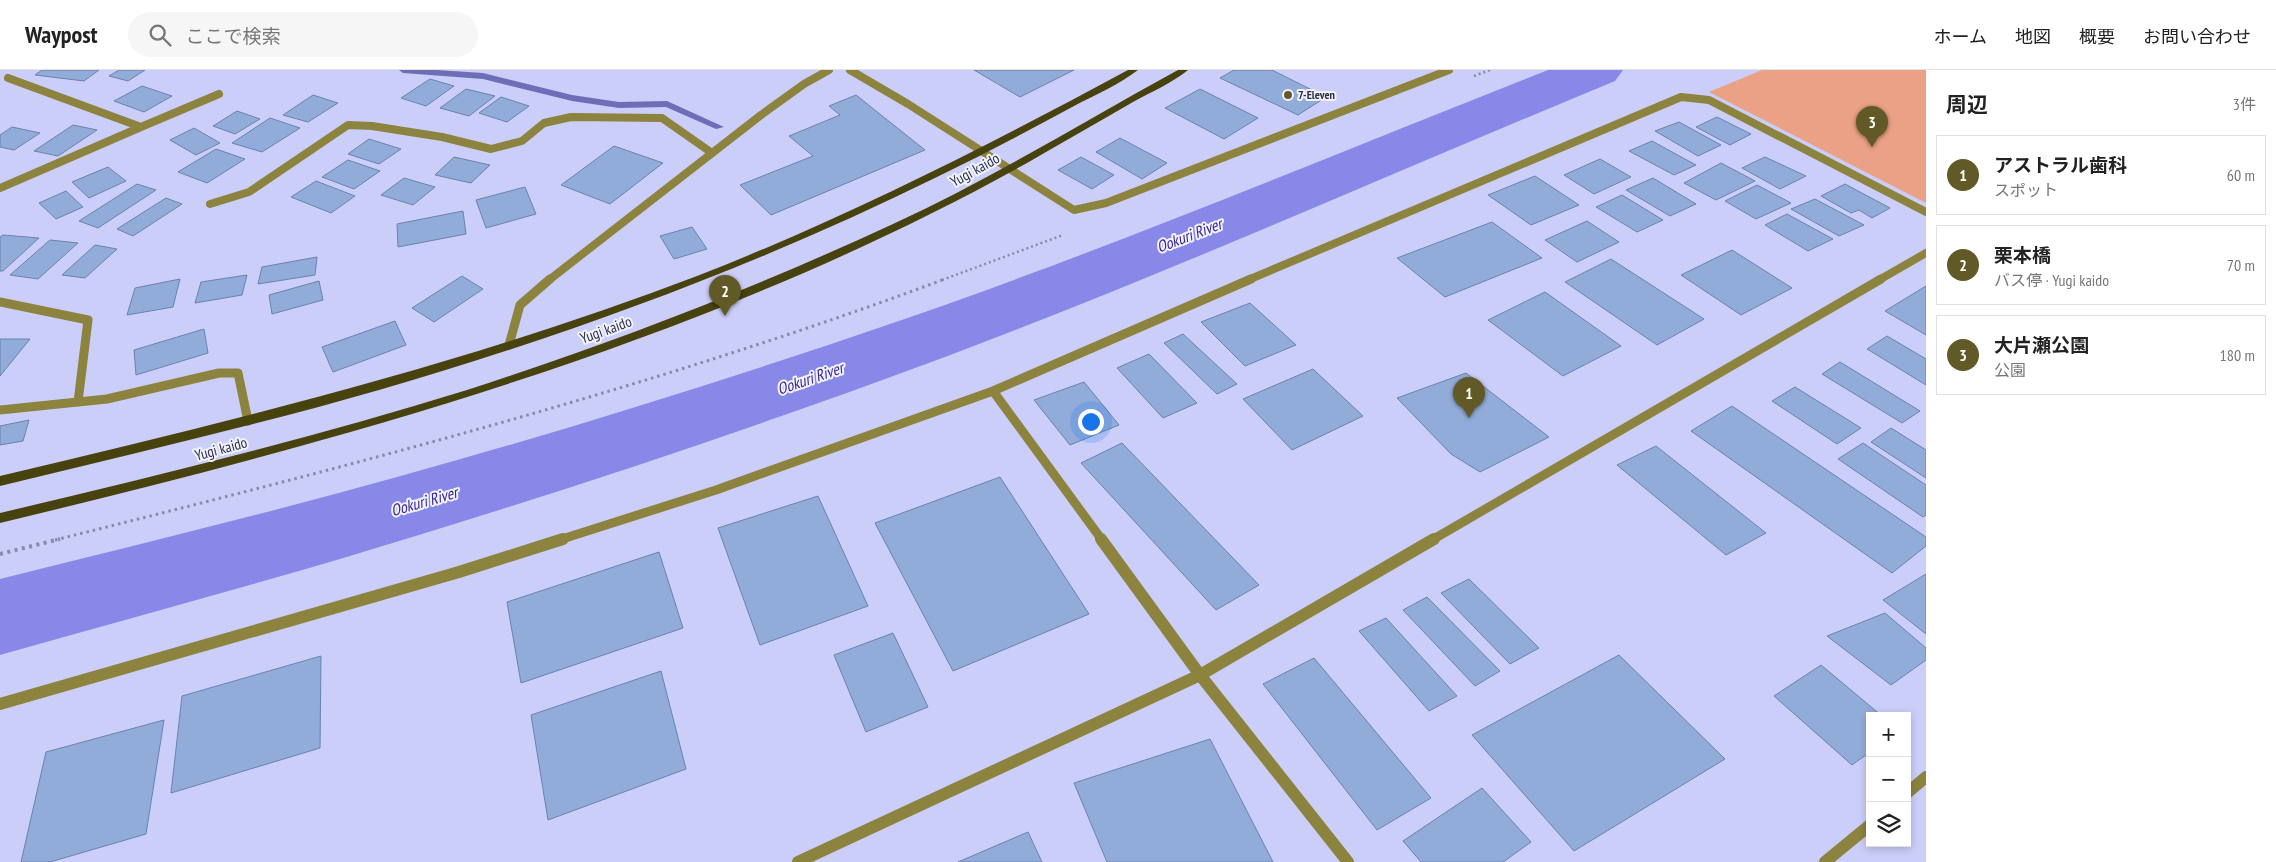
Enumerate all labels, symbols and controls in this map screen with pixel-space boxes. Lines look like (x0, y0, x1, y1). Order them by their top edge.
search box (128, 12, 478, 57)
text: Waypost (25, 19, 98, 50)
icon: search (146, 21, 174, 49)
text: ここで検索 (186, 24, 281, 48)
text: ホーム (1934, 25, 1987, 48)
text: 地図 (2015, 25, 2051, 48)
text: 概要 (2079, 25, 2115, 48)
text: お問い合わせ (2143, 25, 2251, 48)
place label: 7-Eleven (1298, 87, 1335, 102)
marker: 7-Eleven (1282, 89, 1294, 101)
text: 周辺 (1946, 91, 1988, 118)
text: 3件 (2233, 94, 2256, 114)
pin: 3 (1856, 106, 1888, 147)
street label: Yugi kaido (947, 148, 1003, 191)
text: アストラル歯科 (1994, 153, 2127, 177)
text: 1 (1959, 165, 1967, 185)
text: 60 m (2227, 165, 2255, 185)
text: スポット (1994, 180, 2058, 200)
water label: Ookuri River (1153, 212, 1227, 257)
text: 栗本橋 (1994, 243, 2051, 267)
text: 2 (1959, 255, 1967, 275)
text: 70 m (2227, 255, 2255, 275)
text: バス停 · Yugi kaido (1994, 270, 2109, 290)
pin: 2 (709, 275, 741, 316)
street label: Yugi kaido (577, 311, 634, 348)
text: 大片瀬公園 (1994, 333, 2089, 357)
text: 3 (1959, 345, 1967, 365)
text: 180 m (2220, 345, 2255, 365)
water label: Ookuri River (774, 357, 848, 399)
text: 公園 (1994, 360, 2026, 380)
pin: 1 (1453, 377, 1485, 418)
your location (1078, 409, 1104, 435)
street label: Yugi kaido (193, 432, 249, 465)
water label: Ookuri River (388, 481, 462, 520)
map controls (1866, 712, 1911, 847)
button: + (1866, 712, 1911, 757)
button: − (1866, 757, 1911, 802)
button: layers (1866, 802, 1911, 847)

